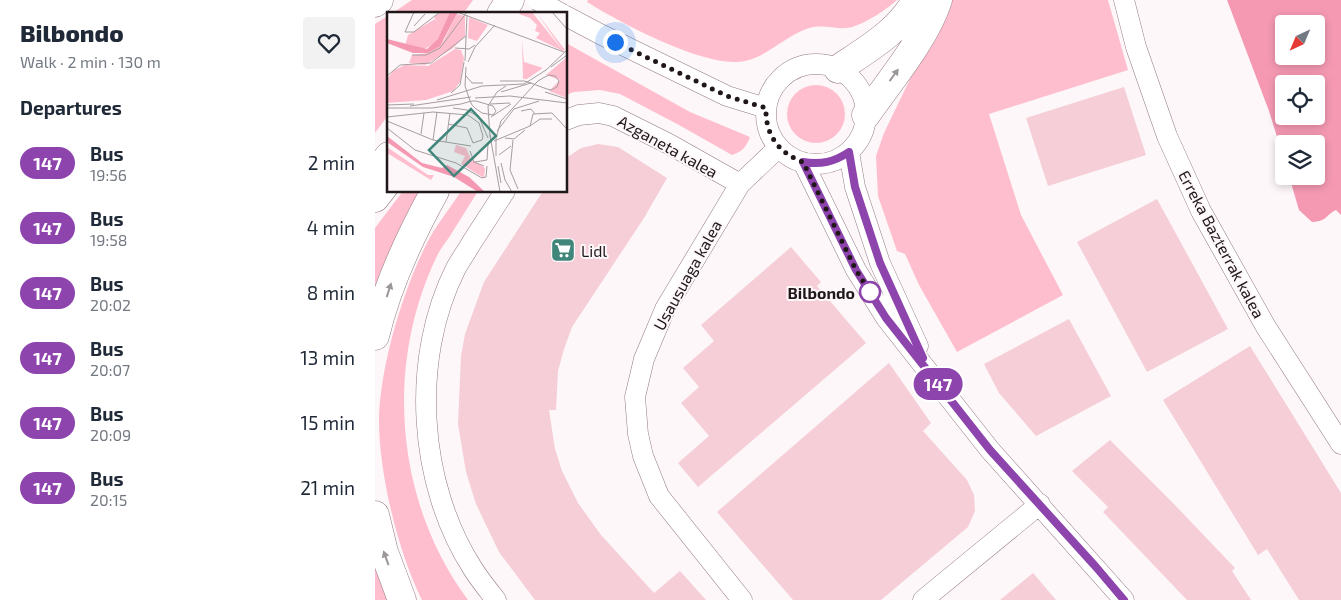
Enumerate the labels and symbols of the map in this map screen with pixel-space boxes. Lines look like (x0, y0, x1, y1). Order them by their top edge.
inset map (387, 12, 567, 192)
north arrow (1275, 15, 1325, 65)
your location (603, 30, 628, 55)
one-way arrow (889, 68, 899, 82)
street label: Azganeta kalea (615, 111, 721, 181)
street label: Erreka Bazterrak kalea (1175, 167, 1269, 321)
street label: Usausuaga kalea (649, 217, 725, 333)
supermarket icon: Lidl (550, 237, 576, 263)
place label: Lidl (581, 241, 607, 260)
marker: Bilbondo (859, 281, 881, 303)
one-way arrow (385, 282, 393, 297)
place label: Bilbondo (788, 283, 855, 302)
line badge: 147 (909, 368, 967, 400)
one-way arrow (382, 550, 390, 565)

